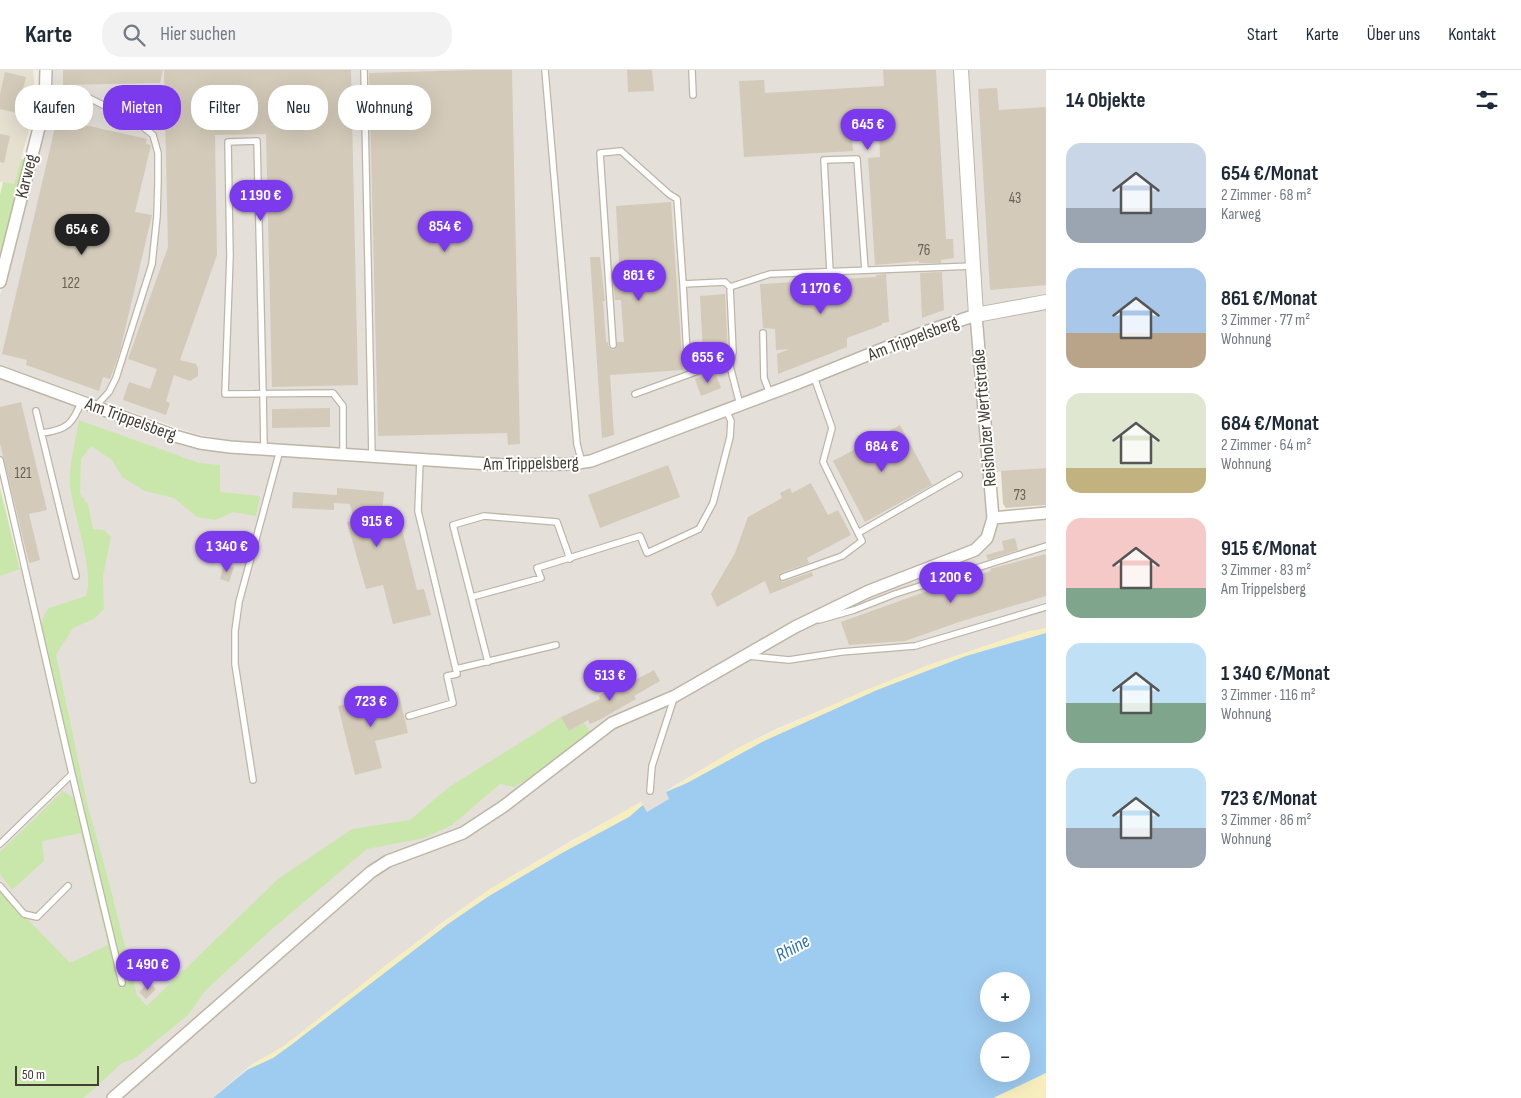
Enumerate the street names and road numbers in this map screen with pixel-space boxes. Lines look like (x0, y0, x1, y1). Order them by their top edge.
street label: Karweg (11, 152, 42, 200)
street label: Am Trippelsberg (864, 312, 962, 366)
street label: Reisholzer Werftstraße (968, 348, 1001, 488)
street label: Am Trippelsberg (81, 393, 179, 446)
street label: Am Trippelsberg (482, 452, 579, 475)

